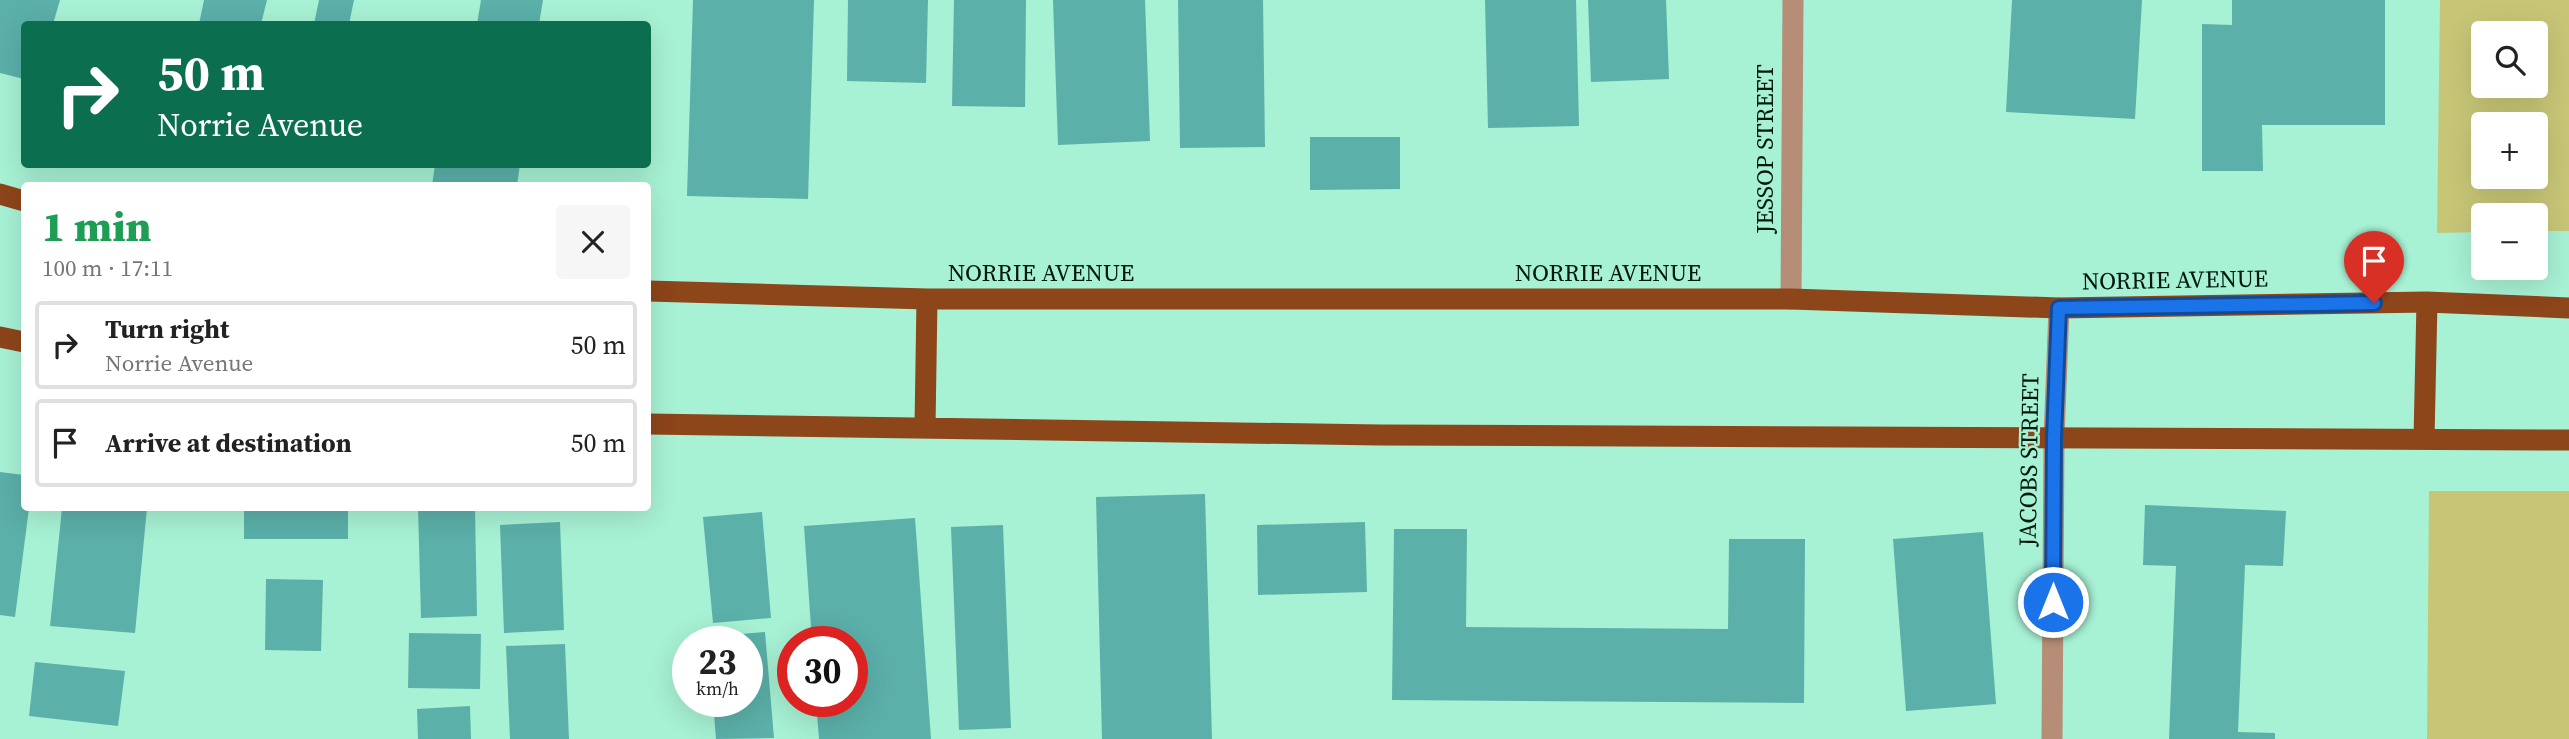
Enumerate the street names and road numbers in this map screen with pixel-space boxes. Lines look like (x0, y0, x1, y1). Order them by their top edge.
street label: JESSOP STREET (1748, 64, 1781, 235)
street label: NORRIE AVENUE (948, 256, 1134, 289)
street label: NORRIE AVENUE (1515, 256, 1701, 289)
street label: NORRIE AVENUE (2082, 261, 2268, 298)
street label: JACOBS STREET (2010, 373, 2047, 548)

